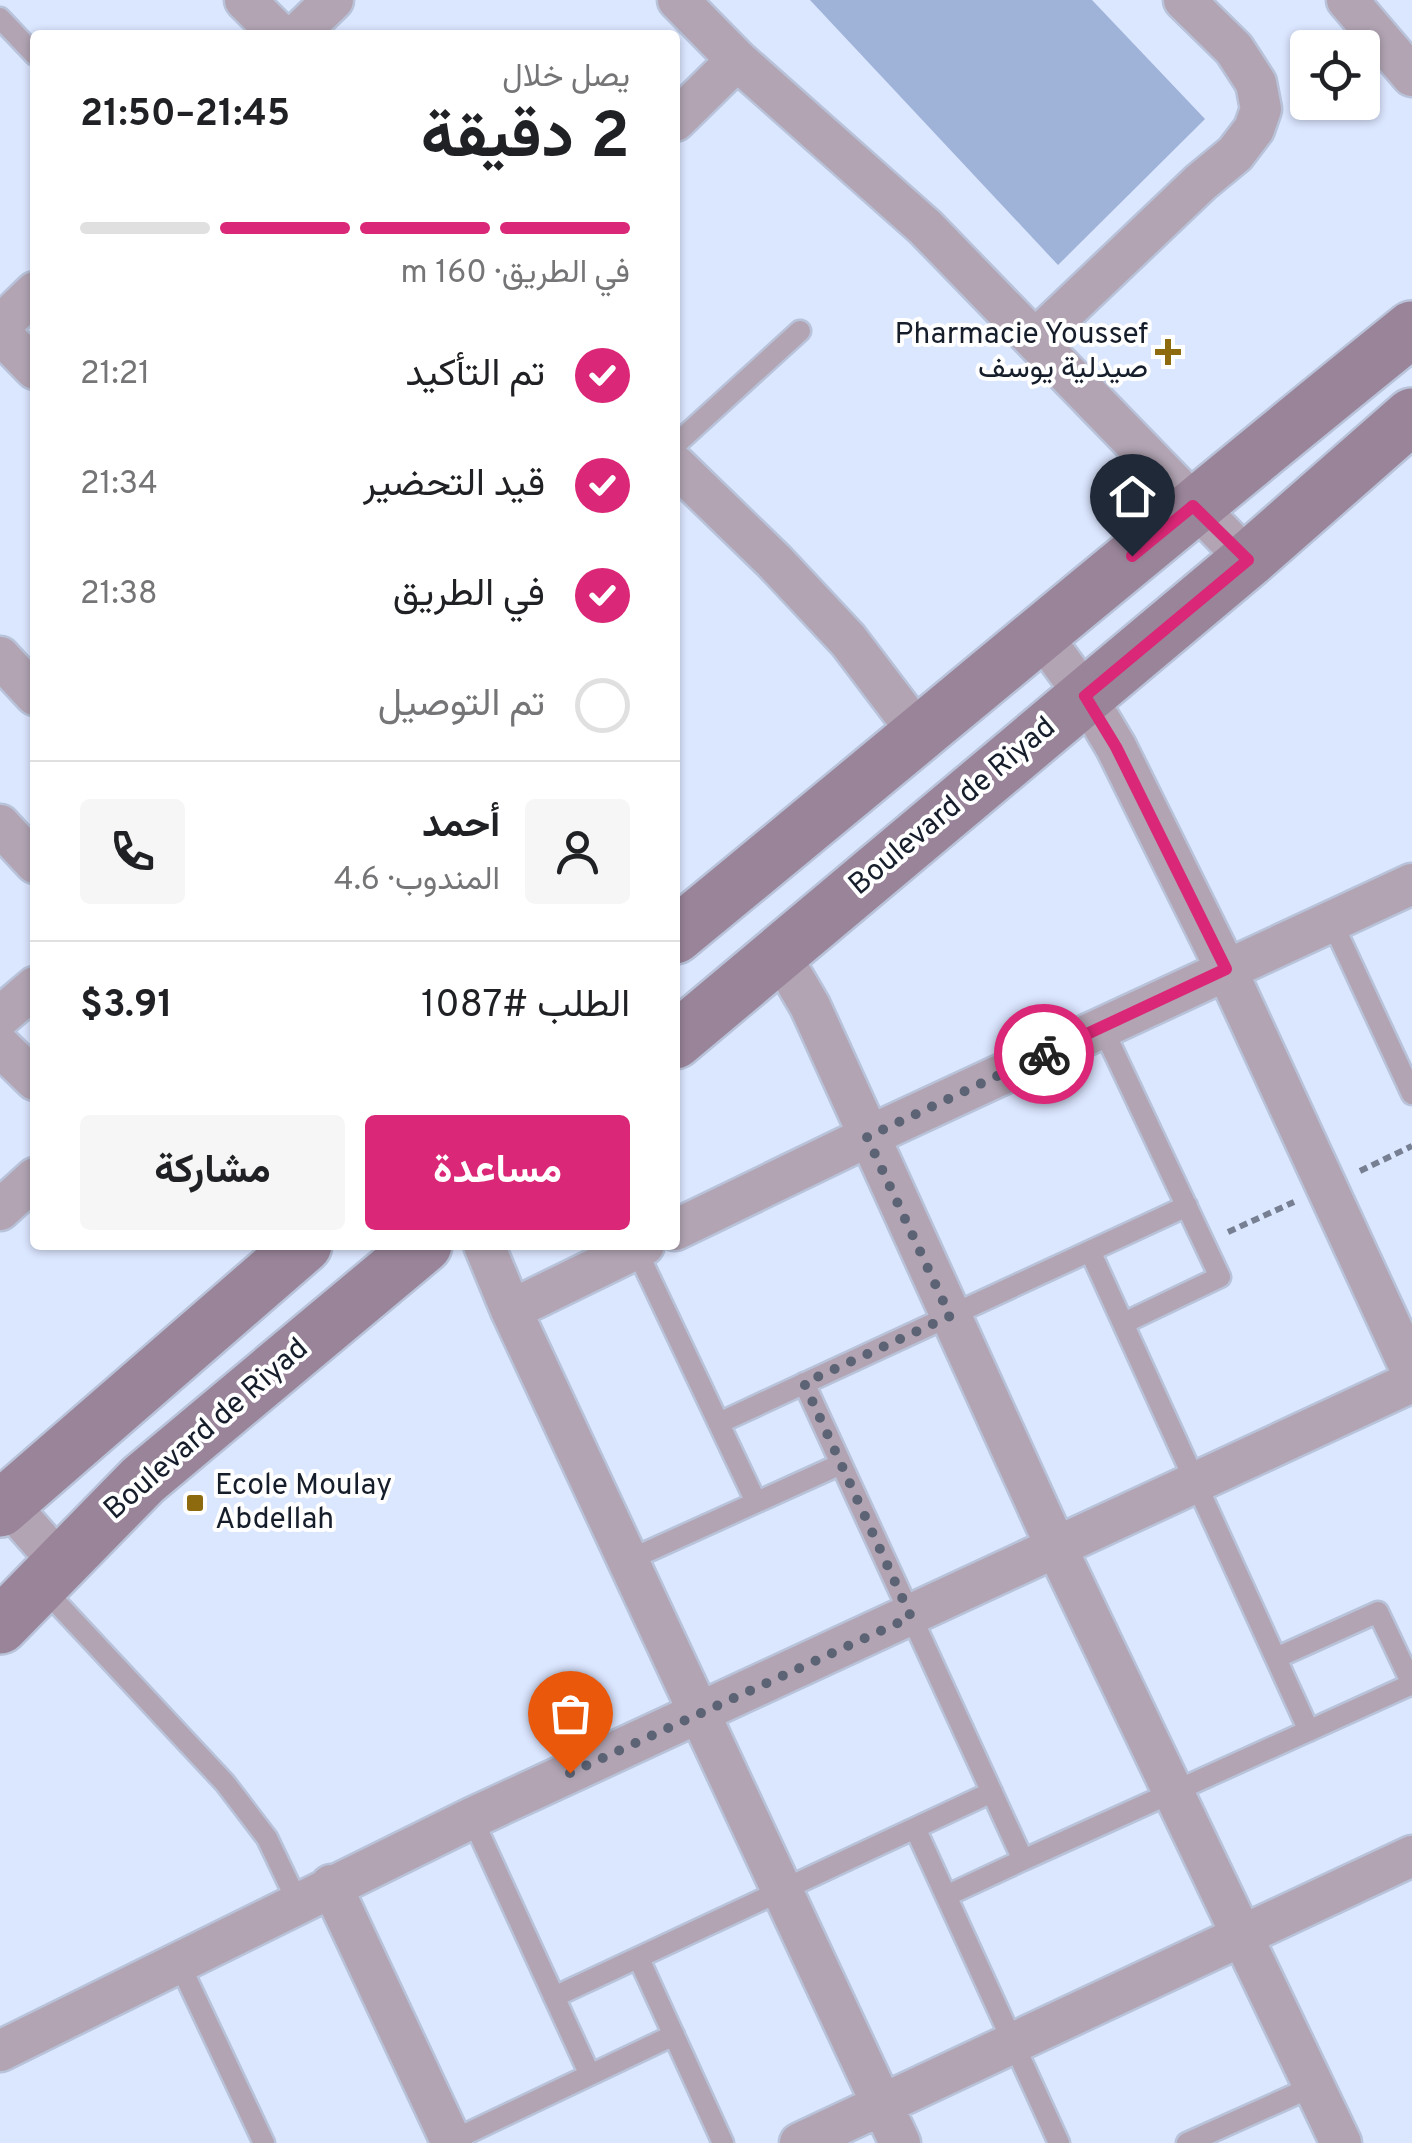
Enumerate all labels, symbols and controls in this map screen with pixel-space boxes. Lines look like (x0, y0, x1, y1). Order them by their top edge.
map controls (1290, 30, 1380, 120)
button: locate (1290, 30, 1380, 120)
text: يصل خلال (502, 58, 630, 98)
text: 21:45–21:50 (80, 91, 290, 140)
text: 2 دقيقة (421, 99, 630, 181)
text: في الطريق · 160 m (401, 254, 630, 294)
place label: Pharmacie Youssef صيدلية يوسف (895, 317, 1148, 388)
marker: Pharmacie Youssef صيدلية يوسف (1157, 341, 1179, 363)
icon: check (575, 348, 630, 403)
text: تم التأكيد (405, 351, 545, 400)
text: 21:21 (80, 355, 150, 395)
pin (1090, 454, 1175, 557)
icon: check (575, 458, 630, 513)
text: قيد التحضير (363, 461, 545, 510)
text: 21:34 (80, 465, 158, 505)
icon: home (1105, 469, 1160, 524)
icon: check (575, 568, 630, 623)
text: في الطريق (393, 571, 545, 620)
text: 21:38 (80, 575, 158, 615)
text: تم التوصيل (378, 681, 545, 730)
street label: Boulevard de Riyad (842, 710, 1064, 904)
button: phone (80, 799, 185, 904)
button: person (525, 799, 630, 904)
text: أحمد (422, 802, 500, 851)
text: المندوب · 4.6 (334, 861, 500, 901)
text: $3.91 (80, 982, 173, 1031)
text: الطلب #1087 (421, 982, 630, 1031)
courier (994, 1004, 1094, 1104)
icon: bike (1017, 1027, 1072, 1082)
button: مشاركة (80, 1115, 345, 1230)
button: مساعدة (365, 1115, 630, 1230)
street label: Boulevard de Riyad (97, 1331, 317, 1529)
place label: Ecole Moulay Abdellah (215, 1468, 392, 1539)
marker: Ecole Moulay Abdellah (184, 1492, 206, 1514)
pin (528, 1671, 613, 1774)
icon: bag (543, 1686, 598, 1741)

